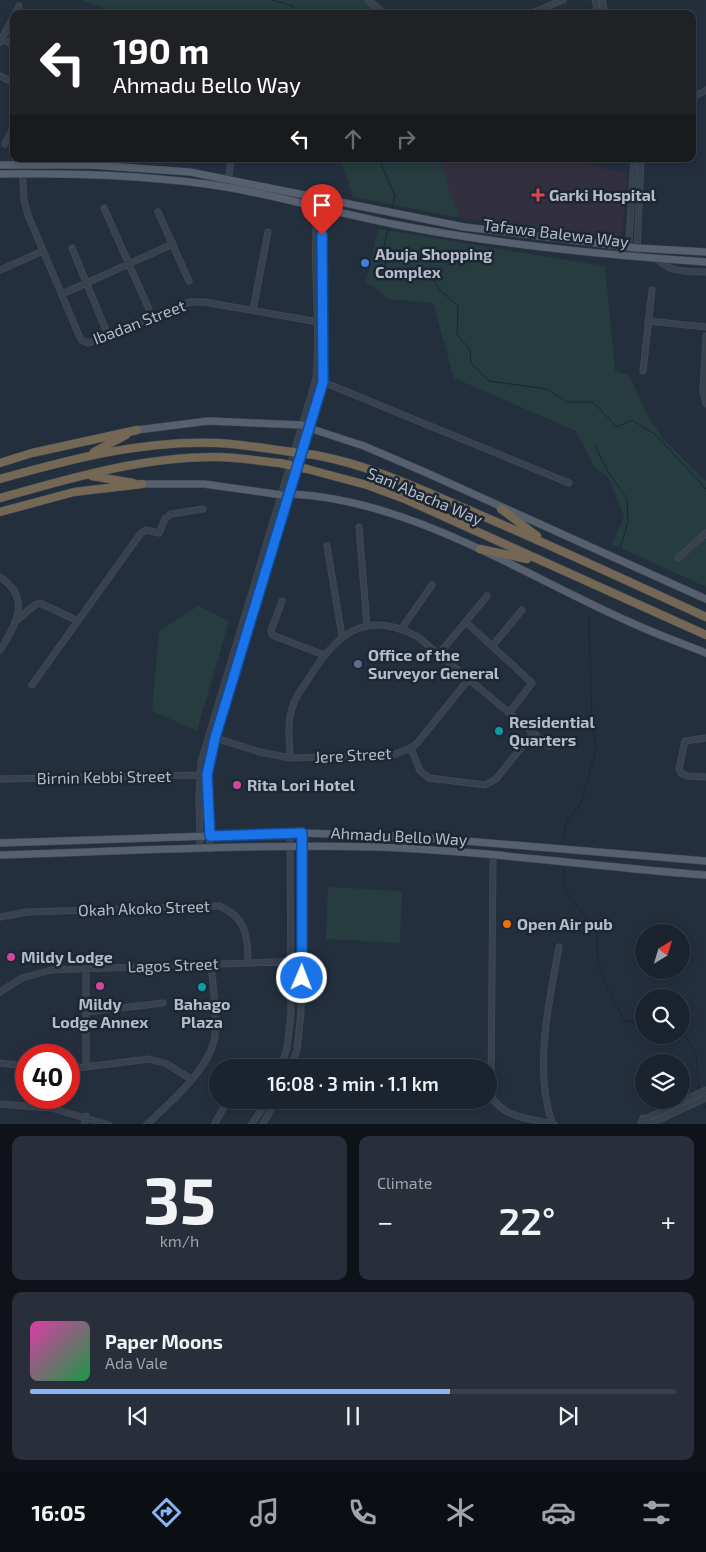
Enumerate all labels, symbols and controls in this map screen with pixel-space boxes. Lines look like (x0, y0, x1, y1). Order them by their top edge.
text: 190 m (113, 29, 209, 71)
icon: left (30, 30, 95, 95)
text: Ahmadu Bello Way (113, 71, 301, 97)
icon: left (286, 125, 314, 153)
icon: ahead (339, 125, 367, 153)
icon: right (392, 125, 420, 153)
pin (301, 184, 343, 235)
place label: Garki Hospital (549, 185, 657, 204)
marker: Garki Hospital (531, 188, 545, 202)
icon: arrive (308, 191, 336, 219)
street label: Tafawa Balewa Way (482, 214, 630, 251)
place label: Abuja Shopping Complex (375, 244, 493, 281)
marker: Abuja Shopping Complex (359, 257, 371, 269)
street label: Ibadan Street (90, 295, 188, 348)
street label: Sani Abacha Way (365, 463, 486, 529)
place label: Office of the Surveyor General (368, 645, 500, 683)
marker: Office of the Surveyor General (352, 658, 364, 670)
place label: Residential Quarters (509, 712, 595, 750)
marker: Residential Quarters (493, 725, 505, 737)
street label: Jere Street (314, 743, 392, 766)
street label: Birnin Kebbi Street (37, 766, 171, 787)
place label: Rita Lori Hotel (247, 775, 356, 794)
marker: Rita Lori Hotel (231, 779, 243, 791)
street label: Ahmadu Bello Way (330, 822, 468, 849)
street label: Okah Akoko Street (78, 896, 210, 919)
place label: Open Air pub (517, 914, 613, 933)
marker: Open Air pub (501, 918, 513, 930)
north arrow (635, 924, 690, 979)
map controls (635, 924, 690, 1109)
place label: Mildy Lodge (21, 947, 113, 967)
marker: Mildy Lodge (5, 951, 17, 963)
position arrow (275, 951, 327, 1003)
street label: Lagos Street (127, 953, 219, 976)
marker: Mildy Lodge Annex (94, 980, 106, 992)
marker: Bahago Plaza (196, 981, 208, 993)
button: search (635, 989, 690, 1044)
place label: Mildy Lodge Annex (52, 994, 148, 1031)
place label: Bahago Plaza (174, 994, 230, 1031)
speed limit sign: 40 (15, 1044, 80, 1109)
button: layers (635, 1054, 690, 1109)
text: 16:08 · 3 min · 1.1 km (267, 1072, 439, 1095)
text: 35 (143, 1159, 216, 1237)
text: Climate (377, 1173, 432, 1192)
text: 22° (499, 1197, 555, 1243)
text: − (377, 1204, 393, 1238)
text: + (661, 1204, 676, 1238)
text: km/h (160, 1231, 199, 1250)
text: Paper Moons (105, 1330, 223, 1353)
text: Ada Vale (105, 1353, 168, 1372)
icon: previous (124, 1402, 152, 1430)
icon: pause (339, 1402, 367, 1430)
icon: next (554, 1402, 582, 1430)
icon: directions (149, 1495, 184, 1530)
icon: music (247, 1495, 282, 1530)
icon: phone (345, 1495, 380, 1530)
icon: climate (443, 1495, 478, 1530)
icon: car (541, 1495, 576, 1530)
icon: filters (639, 1495, 674, 1530)
text: 16:05 (32, 1499, 86, 1525)

